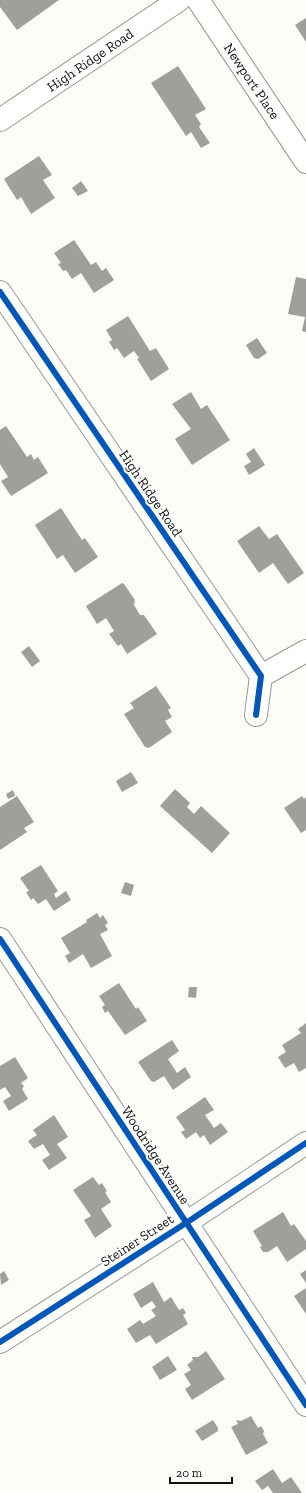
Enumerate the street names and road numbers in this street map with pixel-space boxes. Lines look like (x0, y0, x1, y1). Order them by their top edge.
street label: High Ridge Road (44, 25, 137, 96)
street label: Newport Place (220, 40, 283, 123)
street label: High Ridge Road (115, 447, 186, 540)
street label: Woodridge Avenue (118, 1103, 194, 1208)
street label: Steiner Street (98, 1210, 178, 1270)

